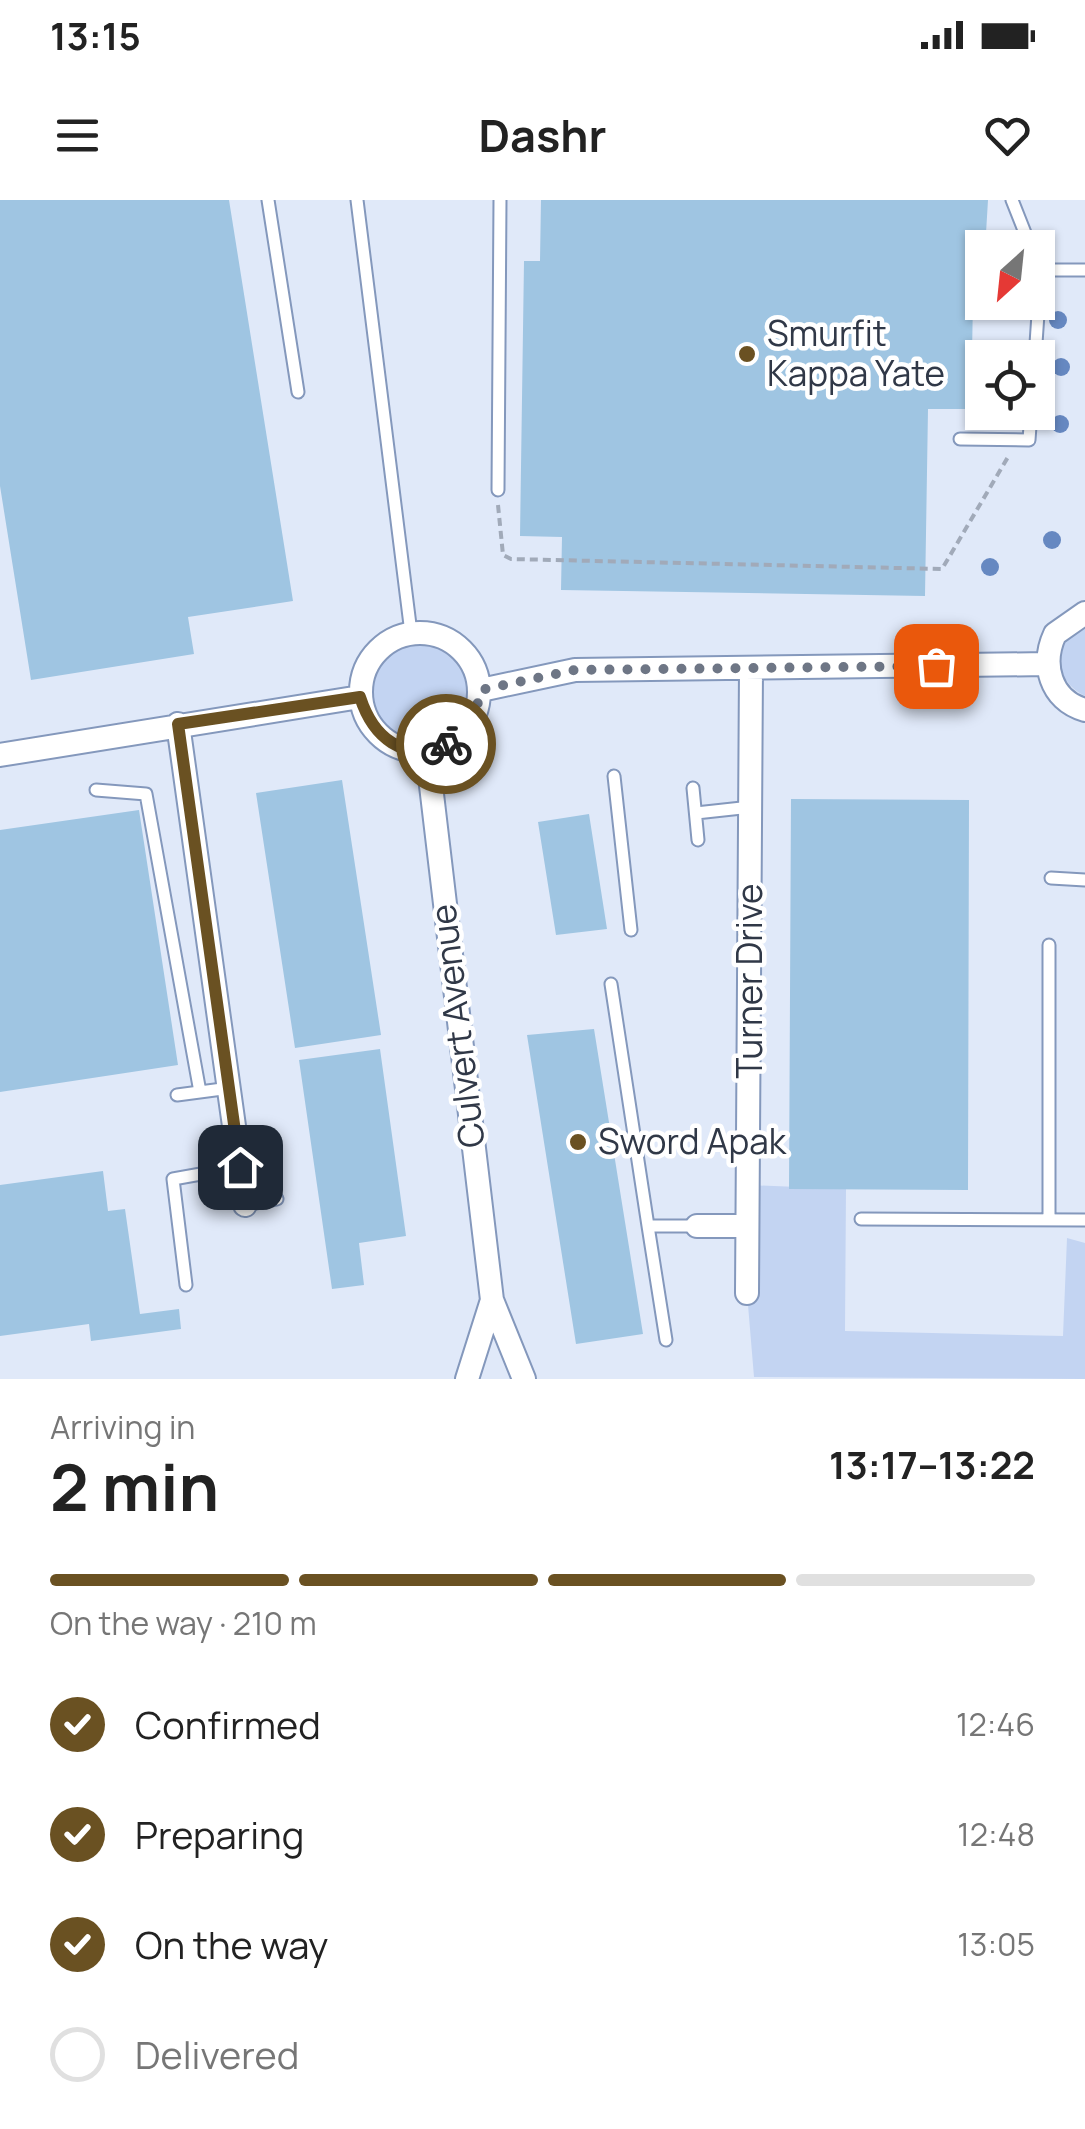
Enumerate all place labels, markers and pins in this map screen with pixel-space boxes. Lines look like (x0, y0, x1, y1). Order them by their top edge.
place label: Smurfit Kappa Yate (767, 309, 945, 397)
marker: Smurfit Kappa Yate (736, 343, 758, 365)
pin (894, 624, 979, 709)
place label: Sword Apak (598, 1117, 788, 1165)
pin (198, 1125, 283, 1210)
marker: Sword Apak (567, 1131, 589, 1153)

